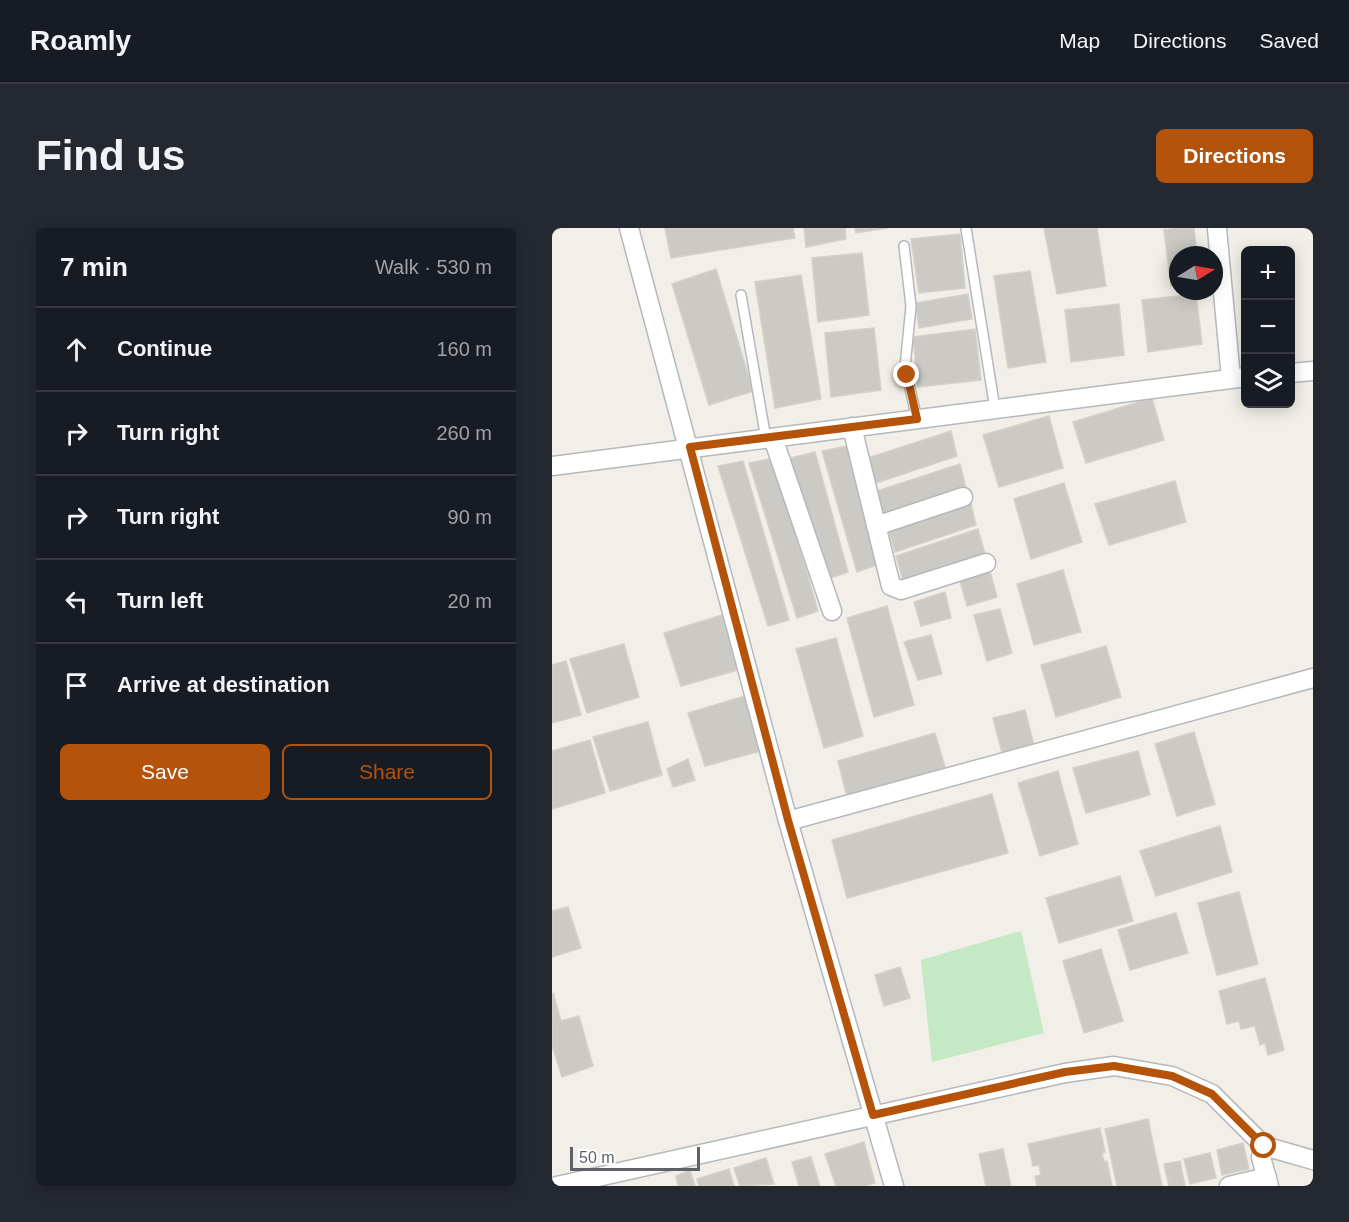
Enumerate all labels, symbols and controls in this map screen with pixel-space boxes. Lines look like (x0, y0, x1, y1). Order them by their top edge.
text: Roamly (30, 25, 131, 56)
text: Map (1059, 29, 1100, 52)
text: Directions (1133, 29, 1226, 52)
text: Saved (1259, 29, 1319, 52)
button: Directions (1156, 129, 1313, 183)
text: Find us (36, 132, 185, 179)
north arrow (1169, 246, 1223, 300)
map controls (1241, 246, 1295, 408)
button: + (1241, 246, 1295, 300)
text: 7 min (60, 252, 128, 282)
text: Walk · 530 m (375, 256, 492, 278)
button: − (1241, 300, 1295, 354)
icon: ahead (60, 333, 93, 366)
text: Continue (117, 336, 212, 361)
text: 160 m (436, 338, 492, 360)
button: layers (1241, 354, 1295, 408)
route end (893, 361, 919, 387)
icon: right (60, 417, 93, 450)
text: Turn right (117, 420, 219, 445)
text: 260 m (436, 422, 492, 444)
icon: right (60, 501, 93, 534)
text: Turn right (117, 504, 219, 529)
text: 90 m (448, 506, 492, 528)
icon: left (60, 585, 93, 618)
text: Turn left (117, 588, 203, 613)
text: 20 m (448, 590, 492, 612)
icon: arrive (60, 669, 93, 702)
text: Arrive at destination (117, 672, 330, 697)
button: Save (60, 744, 270, 800)
button: Share (282, 744, 492, 800)
route start (1250, 1132, 1276, 1158)
scale bar (570, 1144, 700, 1172)
text: 50 m (579, 1149, 615, 1166)

